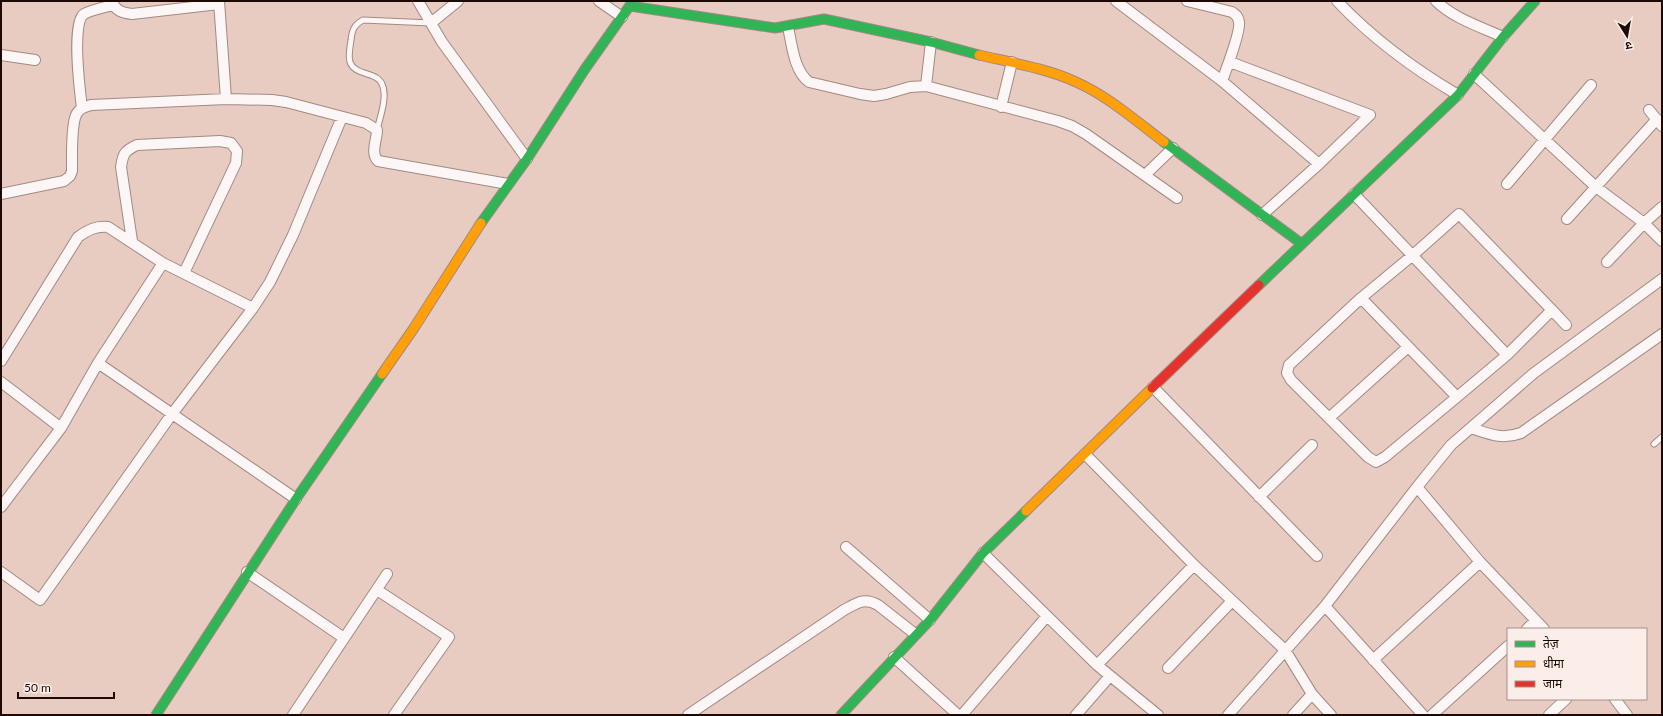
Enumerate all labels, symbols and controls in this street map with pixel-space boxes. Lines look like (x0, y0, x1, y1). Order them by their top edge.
north arrow (1607, 16, 1647, 56)
text: उ (1624, 39, 1633, 53)
legend (1507, 628, 1647, 700)
text: तेज़ (1543, 636, 1560, 651)
text: धीमा (1543, 656, 1565, 671)
scale bar (18, 674, 114, 700)
text: जाम (1543, 676, 1563, 691)
text: 50 m (24, 680, 51, 695)

